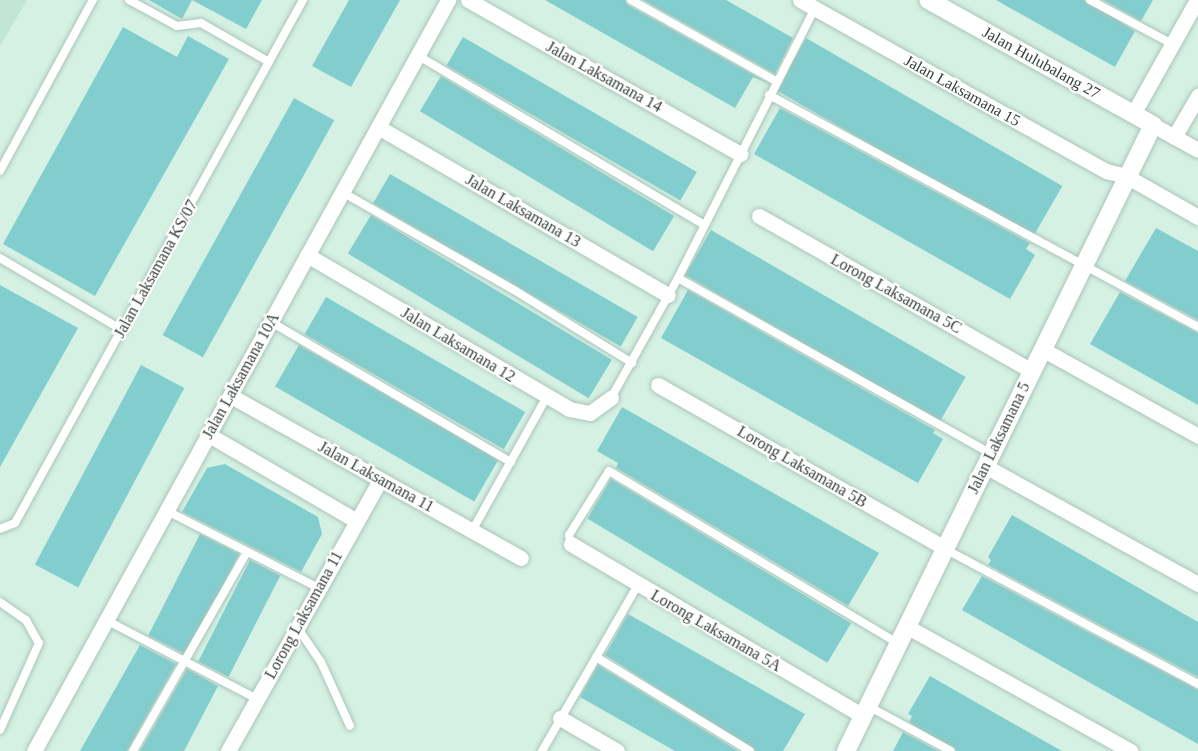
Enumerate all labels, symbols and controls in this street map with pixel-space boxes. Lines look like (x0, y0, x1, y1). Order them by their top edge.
street label: Jalan Hulubalang 27 (979, 23, 1103, 103)
street label: Jalan Laksamana 14 (543, 37, 665, 117)
street label: Jalan Laksamana 15 (901, 51, 1023, 131)
street label: Jalan Laksamana 13 (462, 170, 584, 252)
street label: Jalan Laksamana KS/07 (110, 197, 202, 341)
street label: Lorong Laksamana 5C (827, 250, 965, 338)
street label: Jalan Laksamana 12 (397, 303, 519, 387)
street label: Jalan Laksamana 10A (198, 310, 284, 442)
street label: Jalan Laksamana 5 (964, 379, 1034, 497)
street label: Lorong Laksamana 5B (734, 422, 870, 512)
street label: Jalan Laksamana 11 (315, 437, 437, 517)
street label: Lorong Laksamana 11 (261, 548, 347, 682)
street label: Lorong Laksamana 5A (647, 586, 785, 676)

